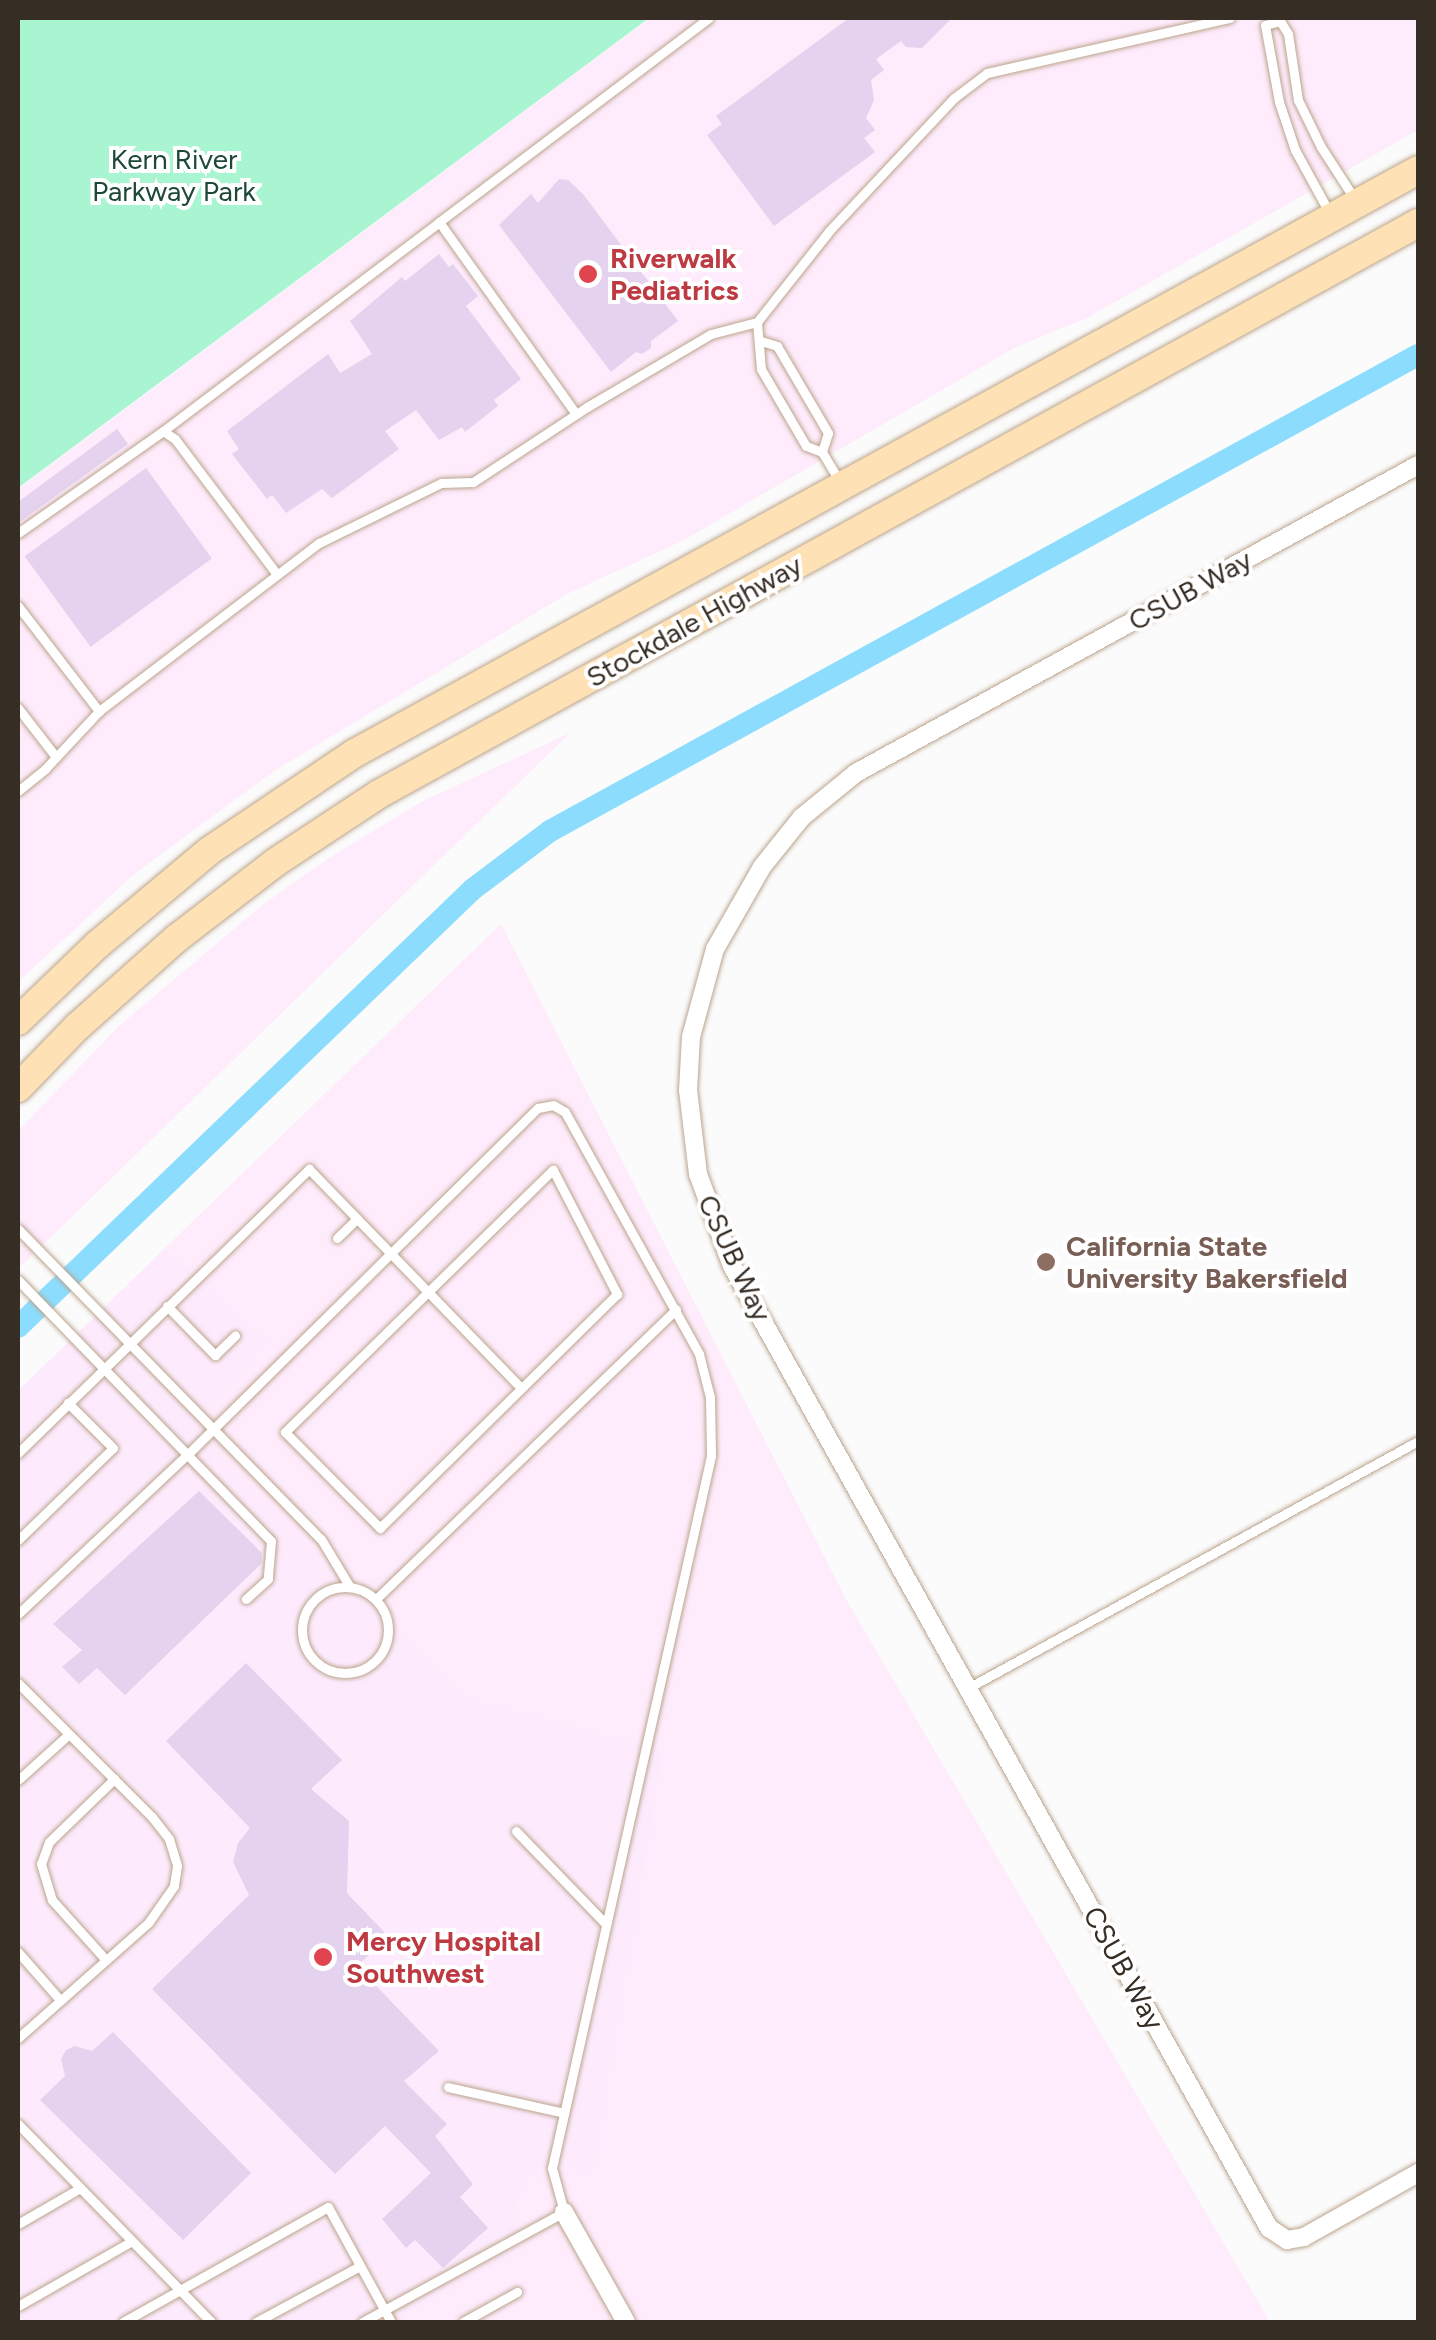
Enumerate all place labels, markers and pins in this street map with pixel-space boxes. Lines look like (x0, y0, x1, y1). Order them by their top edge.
place label: Riverwalk Pediatrics (610, 241, 739, 307)
marker: Riverwalk Pediatrics (575, 261, 601, 287)
place label: California State University Bakersfield (1066, 1229, 1348, 1295)
marker: California State University Bakersfield (1035, 1251, 1057, 1273)
place label: Mercy Hospital Southwest (346, 1924, 541, 1990)
marker: Mercy Hospital Southwest (310, 1944, 336, 1970)

